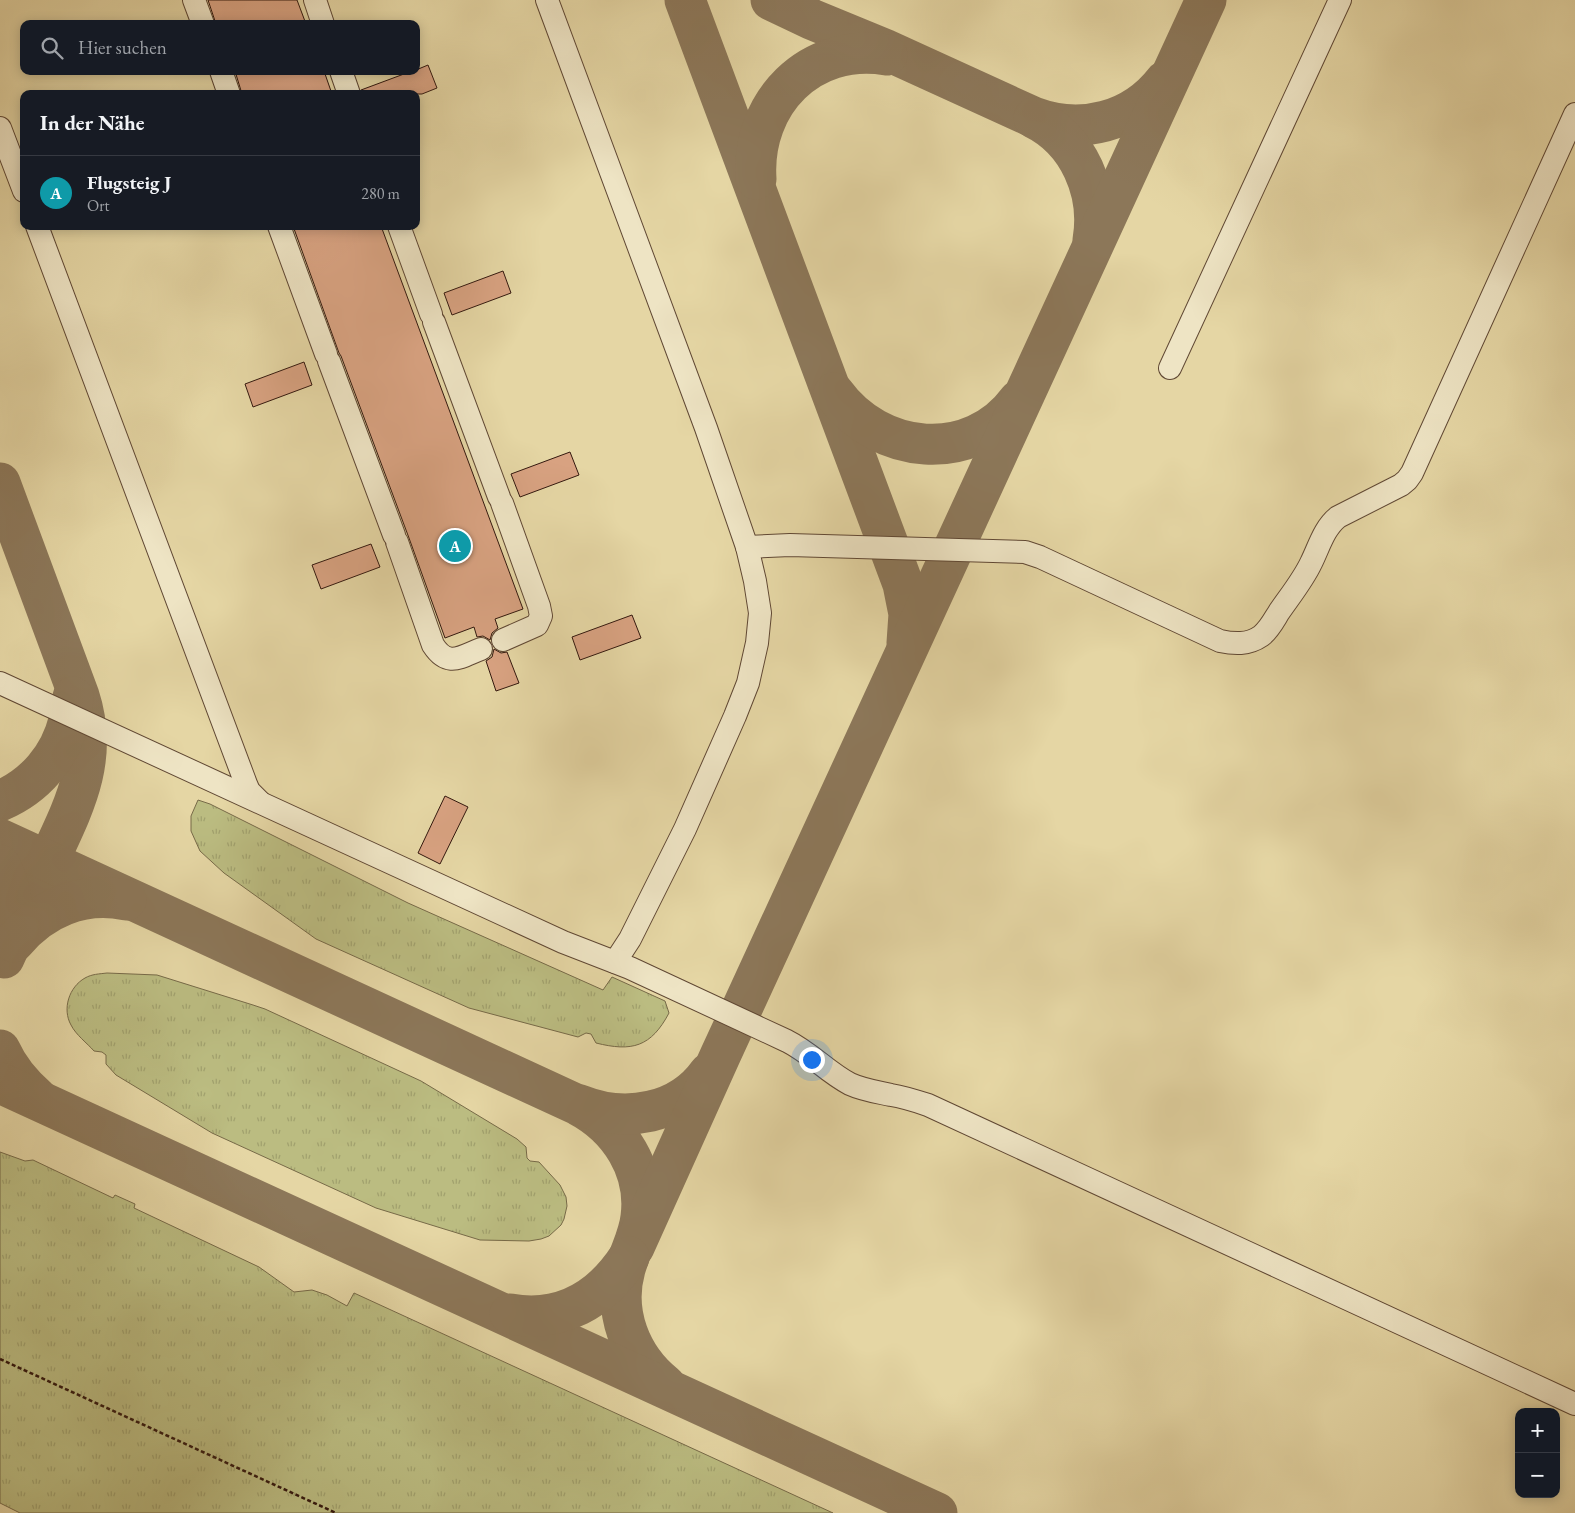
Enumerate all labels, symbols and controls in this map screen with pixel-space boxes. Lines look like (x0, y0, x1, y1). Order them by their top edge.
search box (20, 20, 420, 75)
icon: search (38, 34, 66, 62)
text: Hier suchen (78, 35, 167, 60)
text: In der Nähe (40, 109, 145, 136)
text: Flugsteig J (87, 170, 171, 195)
text: A (50, 183, 62, 204)
text: 280 m (361, 183, 400, 204)
text: Ort (87, 195, 110, 216)
pin: A (439, 527, 471, 565)
your location (799, 1047, 825, 1073)
map controls (1515, 1408, 1560, 1498)
button: + (1515, 1408, 1560, 1453)
button: − (1515, 1453, 1560, 1498)

